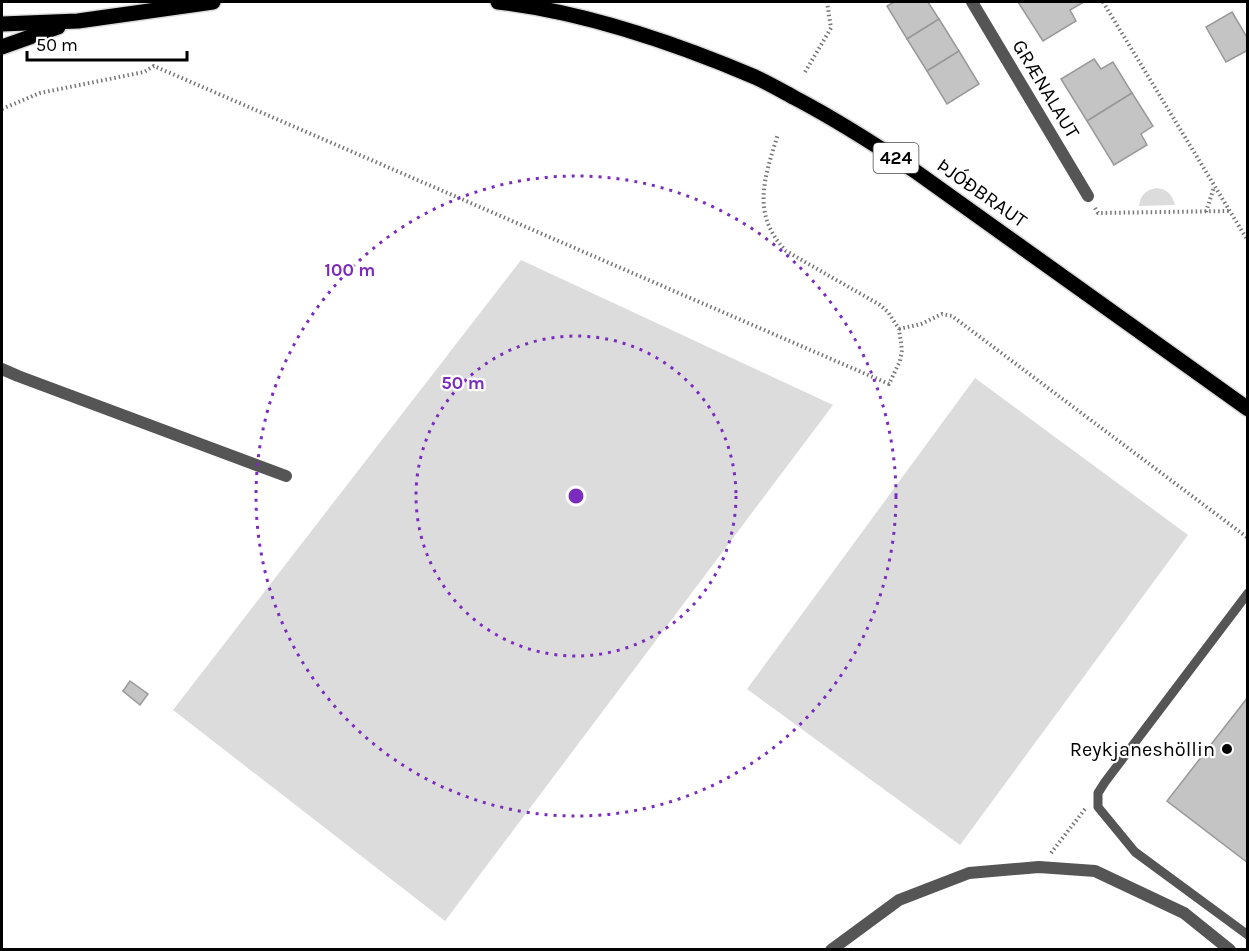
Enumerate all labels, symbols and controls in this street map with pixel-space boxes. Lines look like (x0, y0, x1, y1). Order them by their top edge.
scale bar (27, 24, 188, 62)
text: 50 m (36, 34, 78, 56)
street label: GRÆNALAUT (1008, 35, 1084, 143)
road number: 424 (874, 143, 918, 173)
street label: ÞJÓÐBRAUT (933, 153, 1032, 232)
text: 100 m (325, 259, 375, 281)
text: 50 m (441, 372, 485, 394)
centre of rings (566, 486, 586, 506)
place label: Reykjaneshöllin (1070, 738, 1215, 761)
marker: Reykjaneshöllin (1220, 742, 1234, 756)

